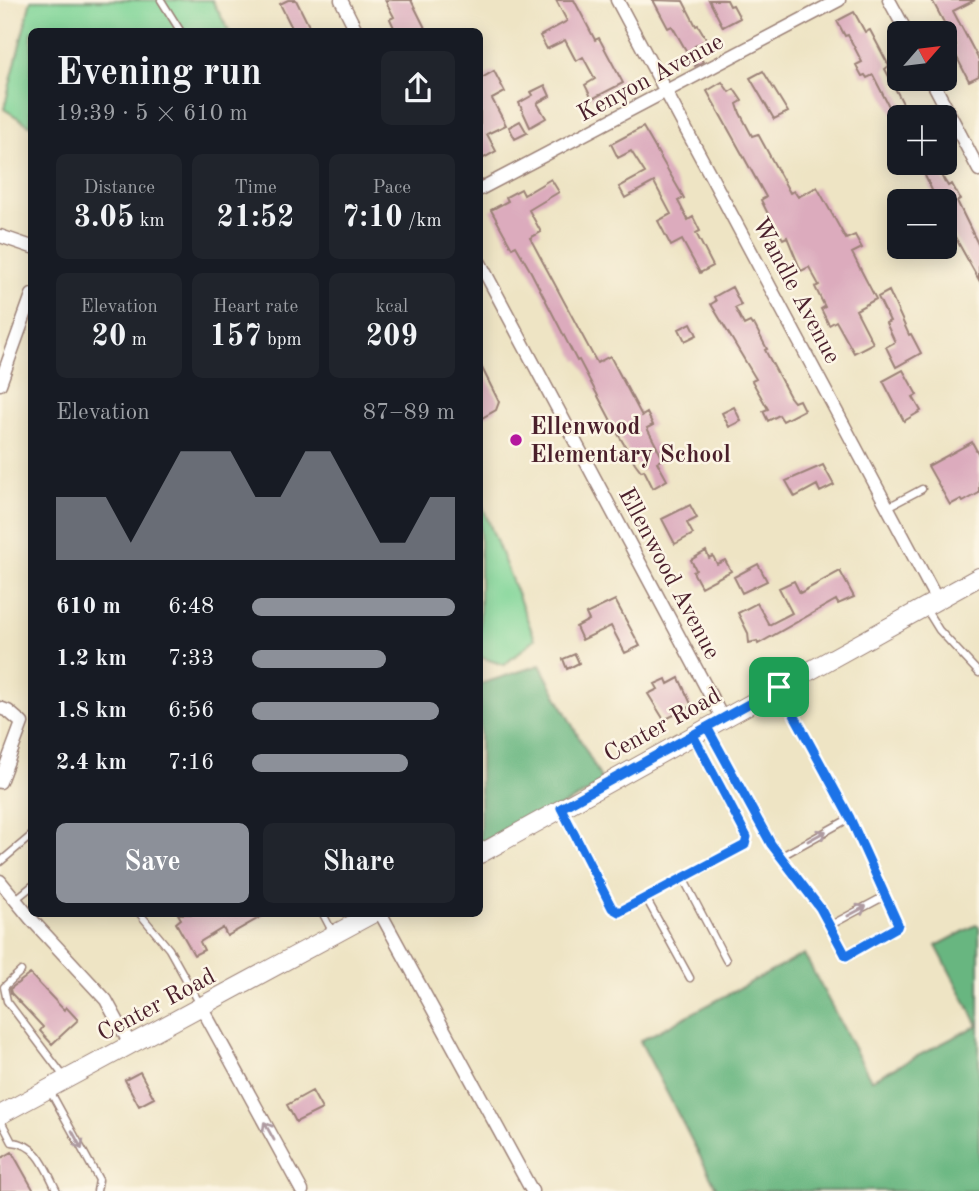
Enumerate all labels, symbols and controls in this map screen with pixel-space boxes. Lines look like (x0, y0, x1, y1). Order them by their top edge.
north arrow (887, 21, 957, 91)
map controls (887, 21, 957, 259)
street label: Kenyon Avenue (574, 30, 728, 127)
button: share (381, 51, 455, 125)
text: Evening run (56, 55, 262, 93)
text: 19:39 · 5 × 610 m (56, 102, 248, 125)
button: + (887, 105, 957, 175)
text: Distance (83, 179, 155, 198)
text: Time (234, 179, 277, 198)
text: Pace (373, 179, 411, 198)
button: − (887, 189, 957, 259)
text: 3.05 (74, 203, 134, 233)
text: 21:52 (216, 203, 294, 233)
text: 7:10 (342, 203, 403, 233)
text: km (134, 212, 165, 231)
text: /km (403, 212, 442, 231)
street label: Wandle Avenue (747, 214, 844, 368)
text: Elevation (81, 298, 158, 317)
text: Heart rate (213, 298, 298, 317)
text: kcal (375, 298, 408, 317)
text: 20 (92, 322, 126, 352)
text: 157 (209, 322, 262, 352)
text: 209 (366, 322, 418, 352)
text: m (126, 331, 147, 350)
text: bpm (262, 331, 302, 350)
text: Elevation (56, 401, 150, 424)
text: 87–89 m (363, 401, 455, 424)
place label: Ellenwood Elementary School (530, 416, 731, 468)
marker: Ellenwood Elementary School (508, 432, 524, 448)
street label: Ellenwood Avenue (613, 484, 723, 664)
text: 610 m (56, 595, 121, 618)
text: 6:48 (168, 595, 214, 618)
text: 1.2 km (56, 647, 127, 670)
text: 7:33 (168, 647, 214, 670)
pin (749, 657, 809, 717)
icon: arrive (760, 668, 798, 706)
street label: Center Road (600, 684, 725, 768)
text: 1.8 km (56, 699, 127, 722)
text: 6:56 (168, 699, 214, 722)
text: 2.4 km (56, 751, 127, 774)
text: 7:16 (168, 751, 214, 774)
button: Save (56, 823, 249, 903)
button: Share (263, 823, 455, 903)
one-way arrow (806, 829, 826, 843)
one-way arrow (846, 903, 867, 917)
street label: Center Road (94, 965, 220, 1047)
one-way arrow (262, 1121, 275, 1142)
one-way arrow (70, 1129, 84, 1149)

